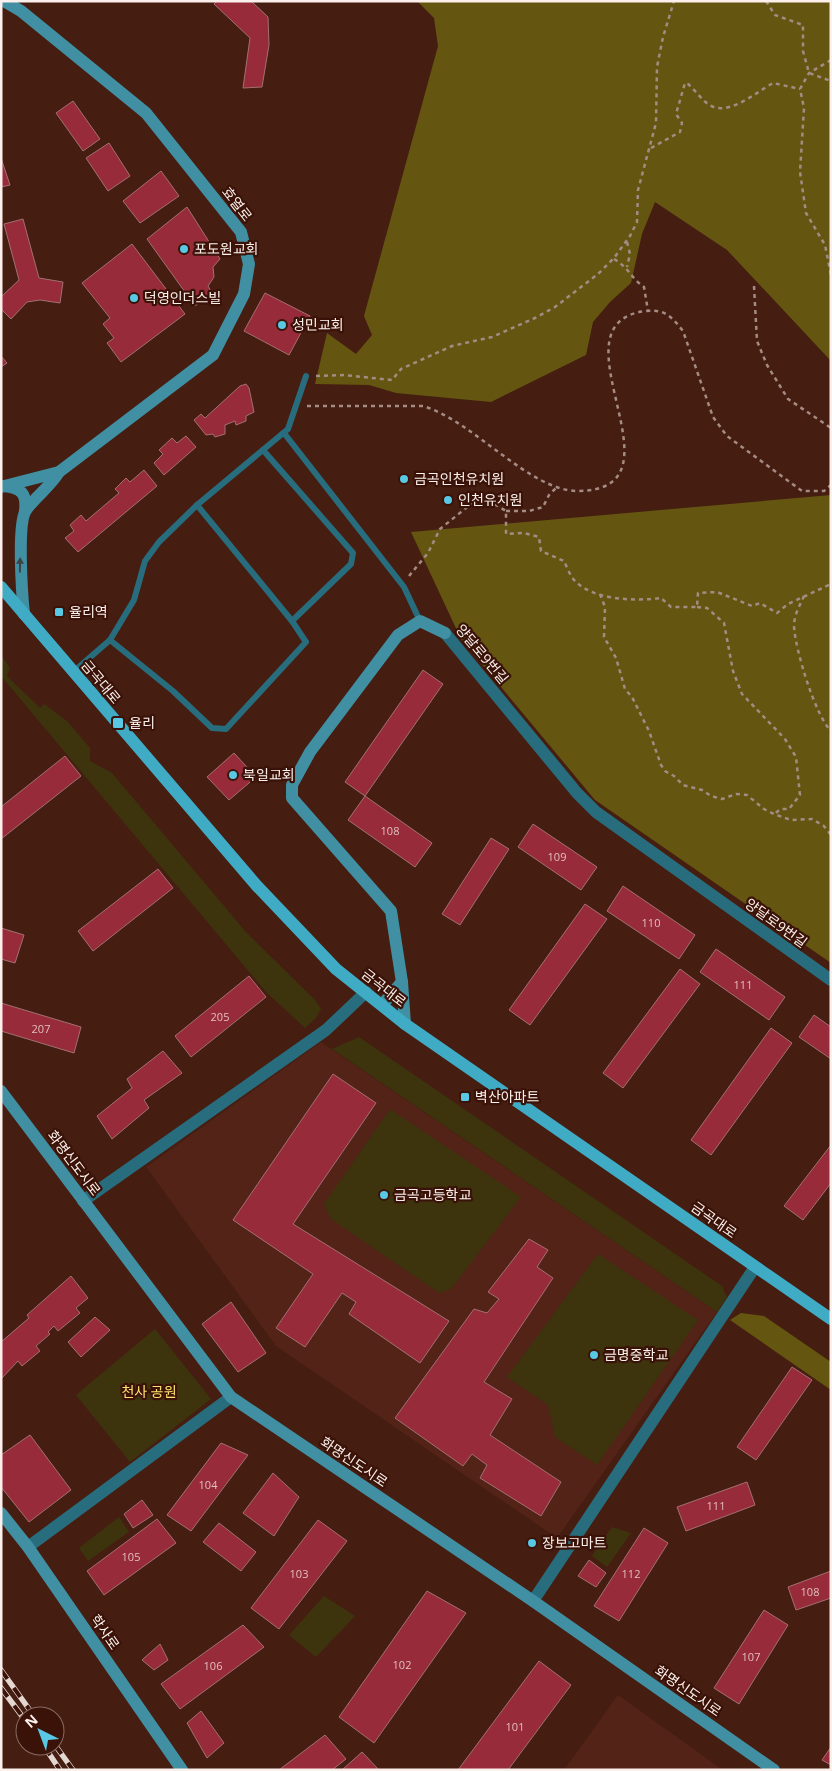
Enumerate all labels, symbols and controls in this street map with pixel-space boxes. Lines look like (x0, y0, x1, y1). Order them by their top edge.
street label: 효열로 (218, 183, 257, 225)
place label: 포도원교회 (194, 239, 258, 258)
marker: 포도원교회 (178, 243, 190, 255)
place label: 덕영인더스빌 (144, 288, 221, 307)
marker: 덕영인더스빌 (128, 292, 140, 304)
place label: 성민교회 (292, 315, 344, 334)
marker: 성민교회 (276, 319, 288, 331)
place label: 금곡인천유치원 (414, 469, 504, 488)
marker: 금곡인천유치원 (398, 473, 410, 485)
place label: 인천유치원 (458, 490, 522, 509)
marker: 인천유치원 (442, 494, 454, 506)
one-way arrow (17, 557, 25, 573)
place label: 율리역 (69, 602, 108, 621)
marker: 율리역 (53, 606, 65, 618)
street label: 양달로9번길 (452, 620, 513, 688)
street label: 금곡대로 (78, 656, 125, 708)
place label: 율리 (129, 713, 155, 732)
marker: 율리 (111, 716, 125, 730)
place label: 북일교회 (243, 765, 295, 784)
marker: 북일교회 (227, 769, 239, 781)
house number: 108 (381, 823, 399, 838)
house number: 109 (548, 849, 566, 864)
street label: 양달로9번길 (741, 894, 811, 952)
house number: 110 (642, 915, 660, 930)
street label: 금곡대로 (358, 964, 411, 1011)
house number: 111 (734, 977, 752, 992)
house number: 205 (211, 1009, 229, 1024)
house number: 207 (32, 1021, 50, 1036)
place label: 벽산아파트 (475, 1087, 540, 1106)
marker: 벽산아파트 (459, 1091, 471, 1103)
street label: 화명신도시로 (44, 1126, 105, 1199)
place label: 금곡고등학교 (394, 1185, 471, 1204)
marker: 금곡고등학교 (378, 1189, 390, 1201)
street label: 금곡대로 (688, 1197, 741, 1242)
place label: 금명중학교 (604, 1345, 669, 1364)
marker: 금명중학교 (588, 1349, 600, 1361)
park label: 천사 공원 (121, 1382, 177, 1401)
street label: 화명신도시로 (317, 1432, 392, 1491)
house number: 104 (199, 1477, 218, 1492)
house number: 111 (707, 1498, 725, 1513)
place label: 장보고마트 (542, 1533, 607, 1552)
marker: 장보고마트 (526, 1537, 538, 1549)
house number: 105 (122, 1549, 140, 1564)
house number: 103 (290, 1566, 308, 1581)
house number: 112 (622, 1566, 640, 1581)
house number: 108 (801, 1584, 819, 1599)
street label: 학사로 (87, 1610, 124, 1653)
house number: 107 (742, 1649, 760, 1664)
house number: 102 (393, 1657, 411, 1672)
house number: 106 (204, 1658, 222, 1673)
street label: 화명신도시로 (651, 1661, 725, 1721)
north arrow (15, 1706, 65, 1756)
text: N (20, 1710, 42, 1732)
house number: 101 (506, 1719, 524, 1734)

